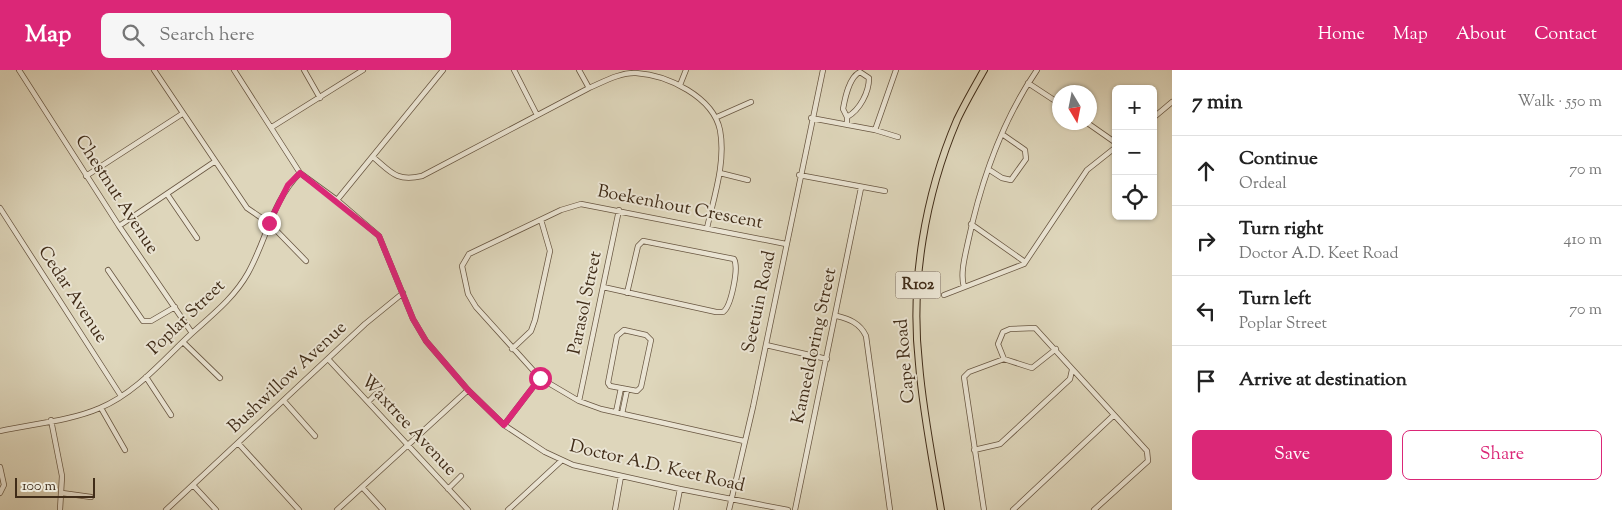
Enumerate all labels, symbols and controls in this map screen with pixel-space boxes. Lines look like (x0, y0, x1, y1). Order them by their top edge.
search box (101, 13, 451, 58)
text: Map (25, 18, 71, 52)
icon: search (119, 21, 147, 49)
text: Search here (159, 22, 255, 49)
text: Home (1318, 22, 1365, 48)
text: Map (1393, 22, 1428, 48)
text: About (1456, 22, 1506, 48)
text: Contact (1534, 22, 1597, 48)
north arrow (1052, 85, 1097, 130)
map controls (1112, 85, 1157, 220)
button: + (1112, 85, 1157, 130)
text: 7 min (1192, 88, 1243, 118)
text: Walk · 550 m (1517, 91, 1602, 114)
street label: Chestnut Avenue (68, 130, 164, 260)
button: − (1112, 130, 1157, 175)
text: Continue (1239, 146, 1318, 173)
icon: ahead (1192, 157, 1220, 185)
text: 70 m (1569, 159, 1602, 182)
text: Ordeal (1239, 173, 1287, 196)
button: locate (1112, 175, 1157, 220)
street label: Boekenhout Crescent (595, 179, 765, 237)
route end (258, 212, 281, 235)
text: Turn right (1239, 216, 1323, 243)
icon: right (1192, 227, 1220, 255)
text: 410 m (1564, 229, 1602, 252)
street label: Cedar Avenue (31, 241, 113, 349)
text: Doctor A.D. Keet Road (1239, 243, 1398, 266)
street label: Seetuin Road (736, 248, 784, 356)
street label: Parasol Street (562, 249, 610, 357)
street label: Kameeldoring Street (786, 266, 844, 426)
road number: R102 (896, 272, 940, 298)
street label: Poplar Street (142, 274, 232, 362)
text: Turn left (1239, 286, 1311, 313)
icon: left (1192, 297, 1220, 325)
text: 70 m (1569, 299, 1602, 322)
text: Poplar Street (1239, 313, 1327, 336)
street label: Bushwillow Avenue (223, 316, 353, 440)
street label: Cape Road (889, 317, 923, 405)
route start (529, 367, 552, 390)
icon: arrive (1192, 367, 1220, 395)
text: Arrive at destination (1239, 367, 1407, 394)
street label: Waxtree Avenue (354, 369, 462, 483)
button: Save (1192, 430, 1392, 480)
button: Share (1402, 430, 1602, 480)
street label: Doctor A.D. Keet Road (567, 434, 747, 500)
scale bar (15, 475, 95, 498)
text: 100 m (22, 477, 56, 497)

